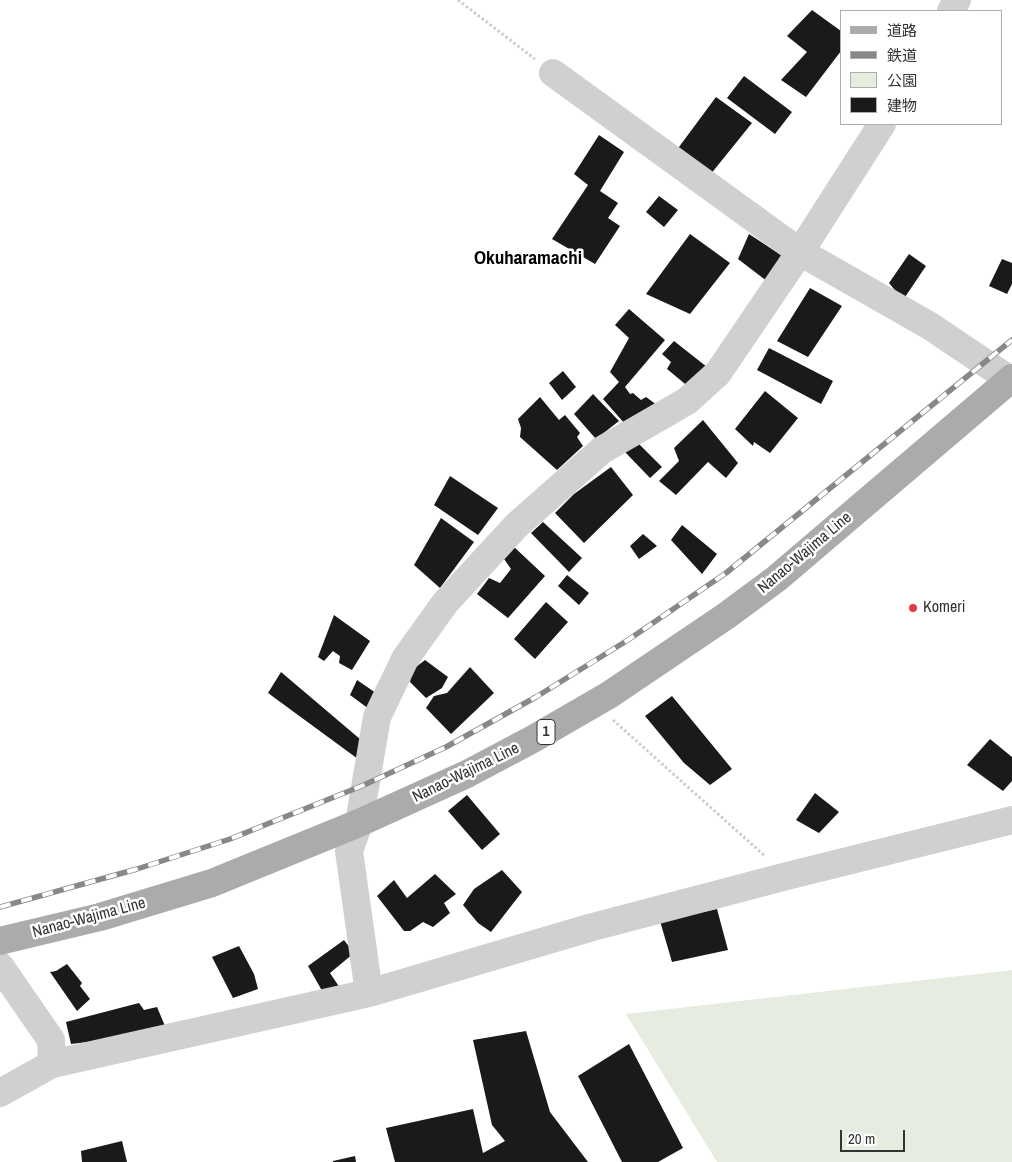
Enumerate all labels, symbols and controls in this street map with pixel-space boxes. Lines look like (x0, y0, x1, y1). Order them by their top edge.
legend (840, 10, 1002, 125)
text: 道路 (887, 20, 917, 41)
text: 鉄道 (887, 45, 917, 66)
text: 公園 (887, 70, 917, 91)
text: 建物 (887, 95, 917, 116)
district label: Okuharamachi (474, 248, 582, 270)
street label: Nanao-Wajima Line (754, 508, 856, 598)
place label: Komeri (923, 598, 965, 618)
marker: Komeri (907, 602, 919, 614)
road number: 1 (537, 720, 555, 744)
street label: Nanao-Wajima Line (410, 739, 522, 807)
street label: Nanao-Wajima Line (30, 894, 148, 942)
scale bar (842, 1120, 907, 1152)
text: 20 m (848, 1128, 875, 1149)

